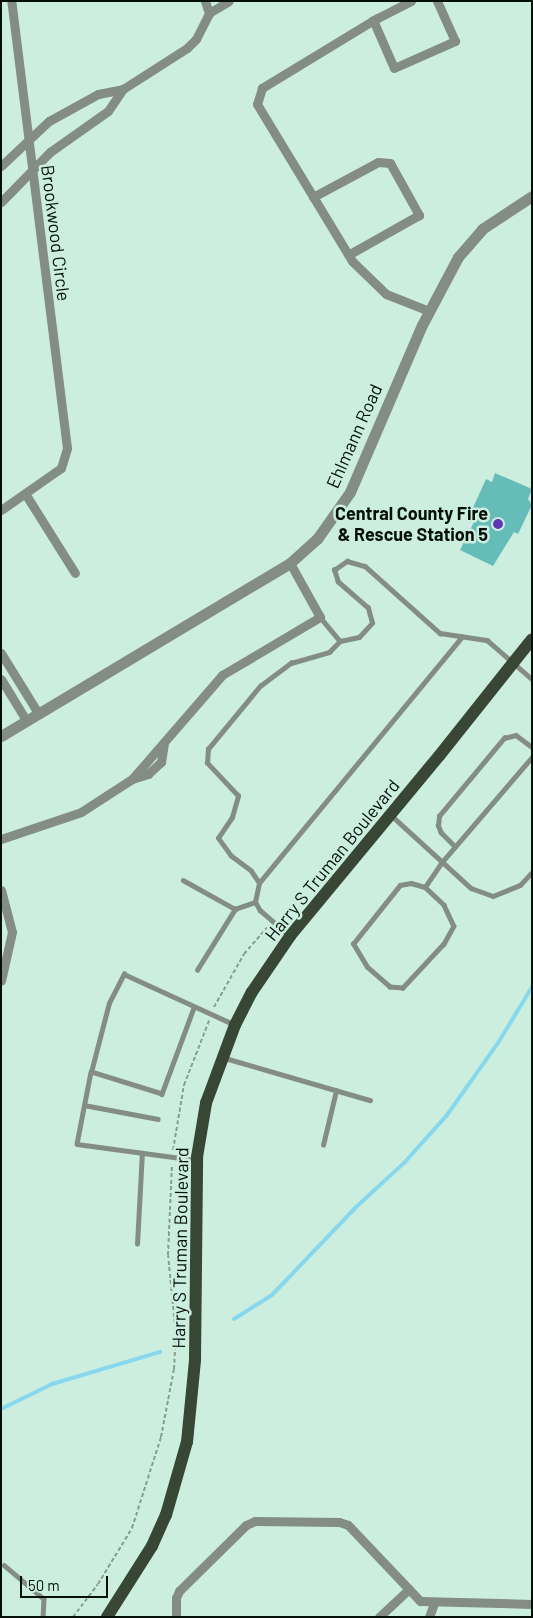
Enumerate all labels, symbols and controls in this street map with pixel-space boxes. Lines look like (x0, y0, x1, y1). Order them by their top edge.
street label: Brookwood Circle (37, 164, 75, 302)
street label: Ehlmann Road (321, 381, 387, 491)
place label: Central County Fire & Rescue Station 5 (335, 503, 488, 546)
marker: Central County Fire & Rescue Station 5 (492, 518, 504, 530)
street label: Harry S Truman Boulevard (260, 775, 404, 945)
street label: Harry S Truman Boulevard (167, 1147, 193, 1349)
scale bar (22, 1566, 110, 1598)
text: 50 m (28, 1576, 60, 1594)

